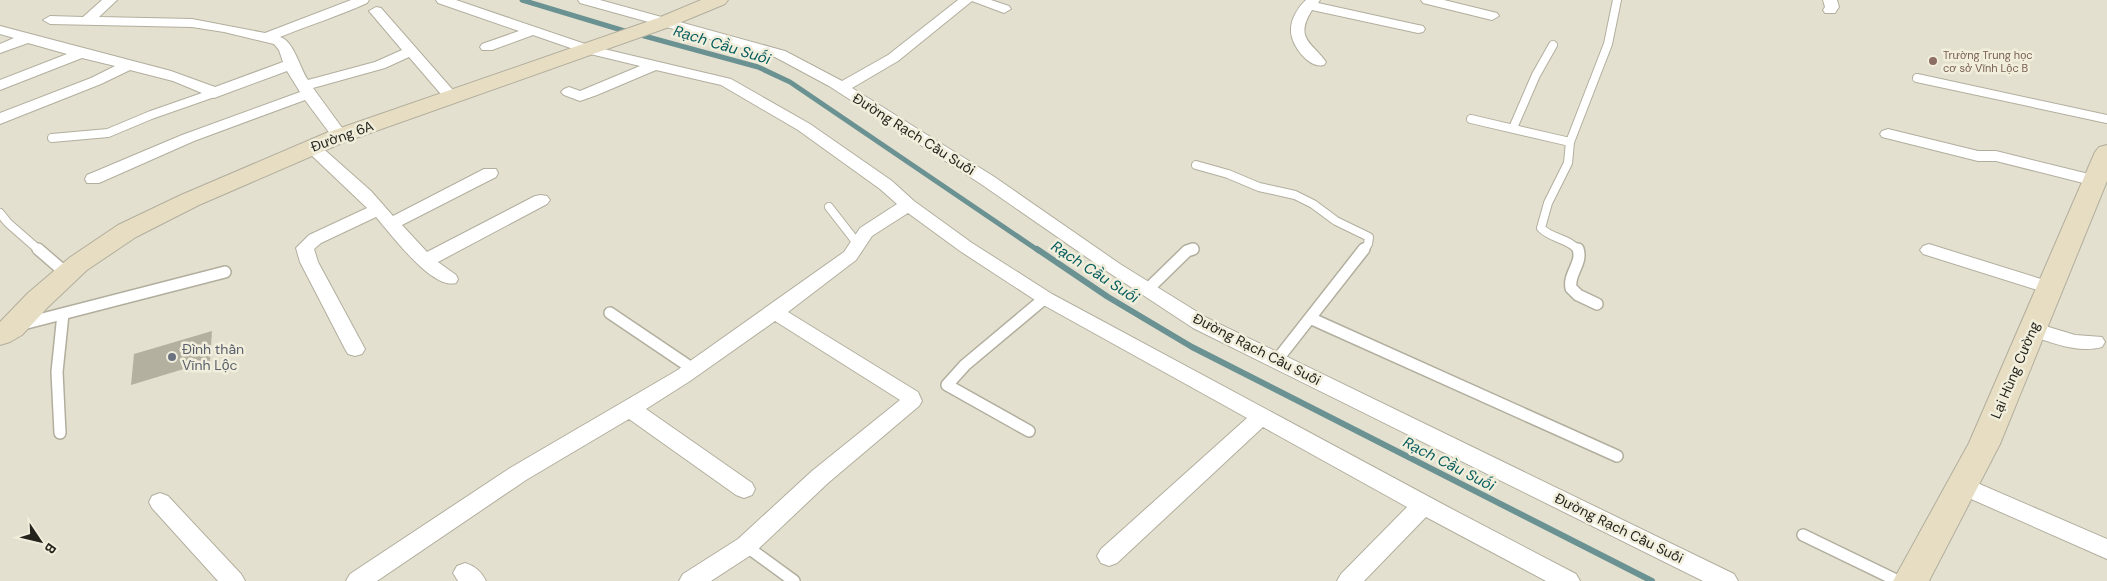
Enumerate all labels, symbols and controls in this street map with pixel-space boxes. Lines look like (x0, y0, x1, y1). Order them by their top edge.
water label: Rạch Cầu Suối (671, 21, 773, 69)
place label: Trường Trung học cơ sở Vĩnh Lộc B (1943, 48, 2033, 75)
marker: Trường Trung học cơ sở Vĩnh Lộc B (1927, 55, 1939, 67)
street label: Đường Rạch Cầu Suối (849, 89, 979, 179)
street label: Đường 6A (308, 116, 376, 156)
water label: Rạch Cầu Suối (1047, 236, 1143, 308)
street label: Đường Rạch Cầu Suối (1190, 309, 1324, 389)
street label: Lại Hùng Cường (1986, 319, 2044, 421)
place label: Đình thần Vĩnh Lộc (182, 340, 244, 374)
marker: Đình thần Vĩnh Lộc (166, 351, 178, 363)
water label: Rạch Cầu Suối (1400, 432, 1499, 496)
street label: Đường Rạch Cầu Suối (1552, 489, 1686, 567)
north arrow (15, 516, 65, 566)
text: B (41, 540, 61, 557)

